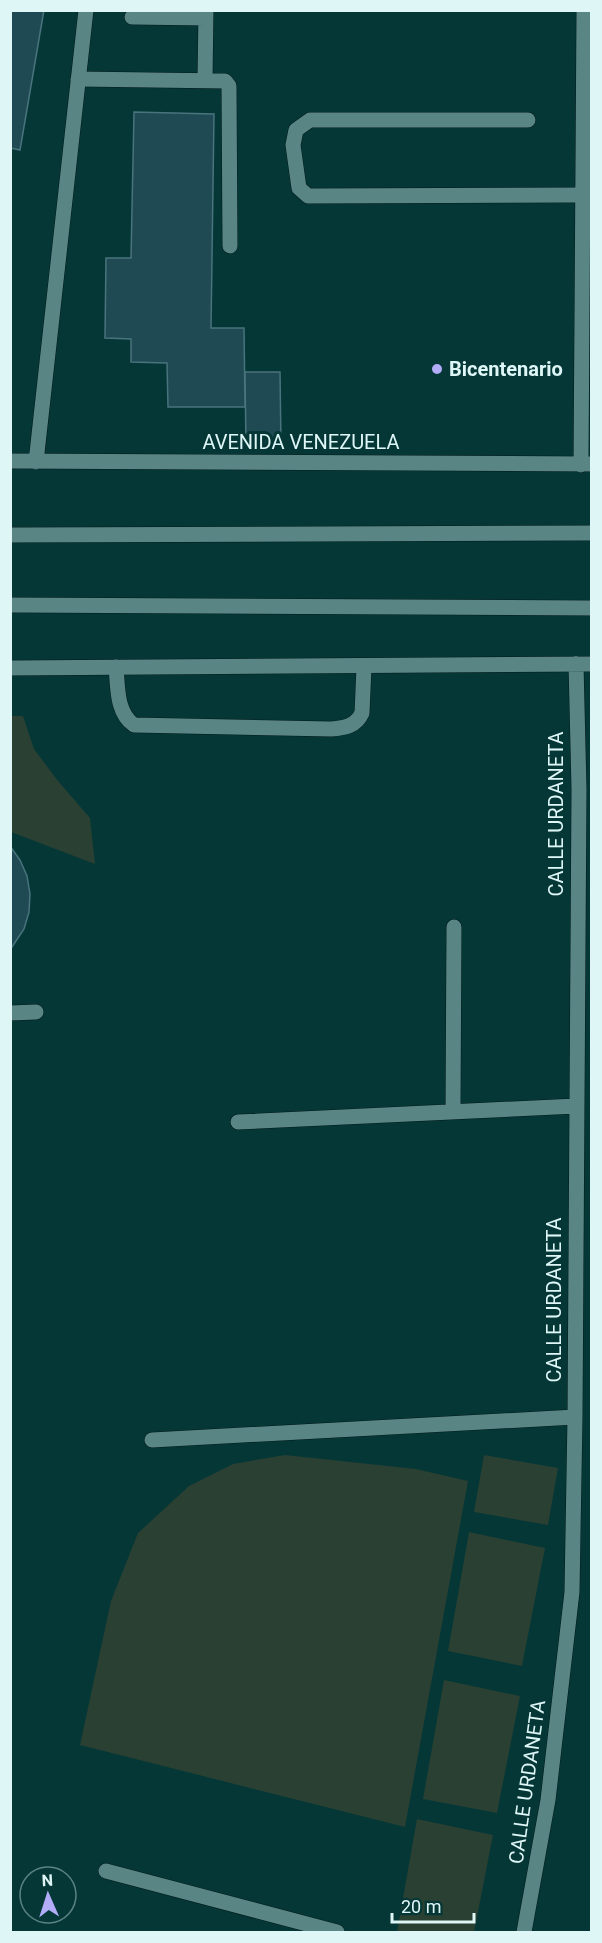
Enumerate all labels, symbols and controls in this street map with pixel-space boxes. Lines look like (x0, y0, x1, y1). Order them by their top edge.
place label: Bicentenario (449, 357, 563, 381)
marker: Bicentenario (430, 362, 444, 376)
street label: AVENIDA VENEZUELA (203, 430, 400, 454)
street label: CALLE URDANETA (544, 731, 568, 897)
street label: CALLE URDANETA (542, 1217, 566, 1383)
street label: CALLE URDANETA (504, 1699, 550, 1865)
north arrow (18, 1865, 78, 1925)
text: N (41, 1871, 53, 1890)
scale bar (392, 1886, 474, 1924)
text: 20 m (401, 1896, 441, 1917)

